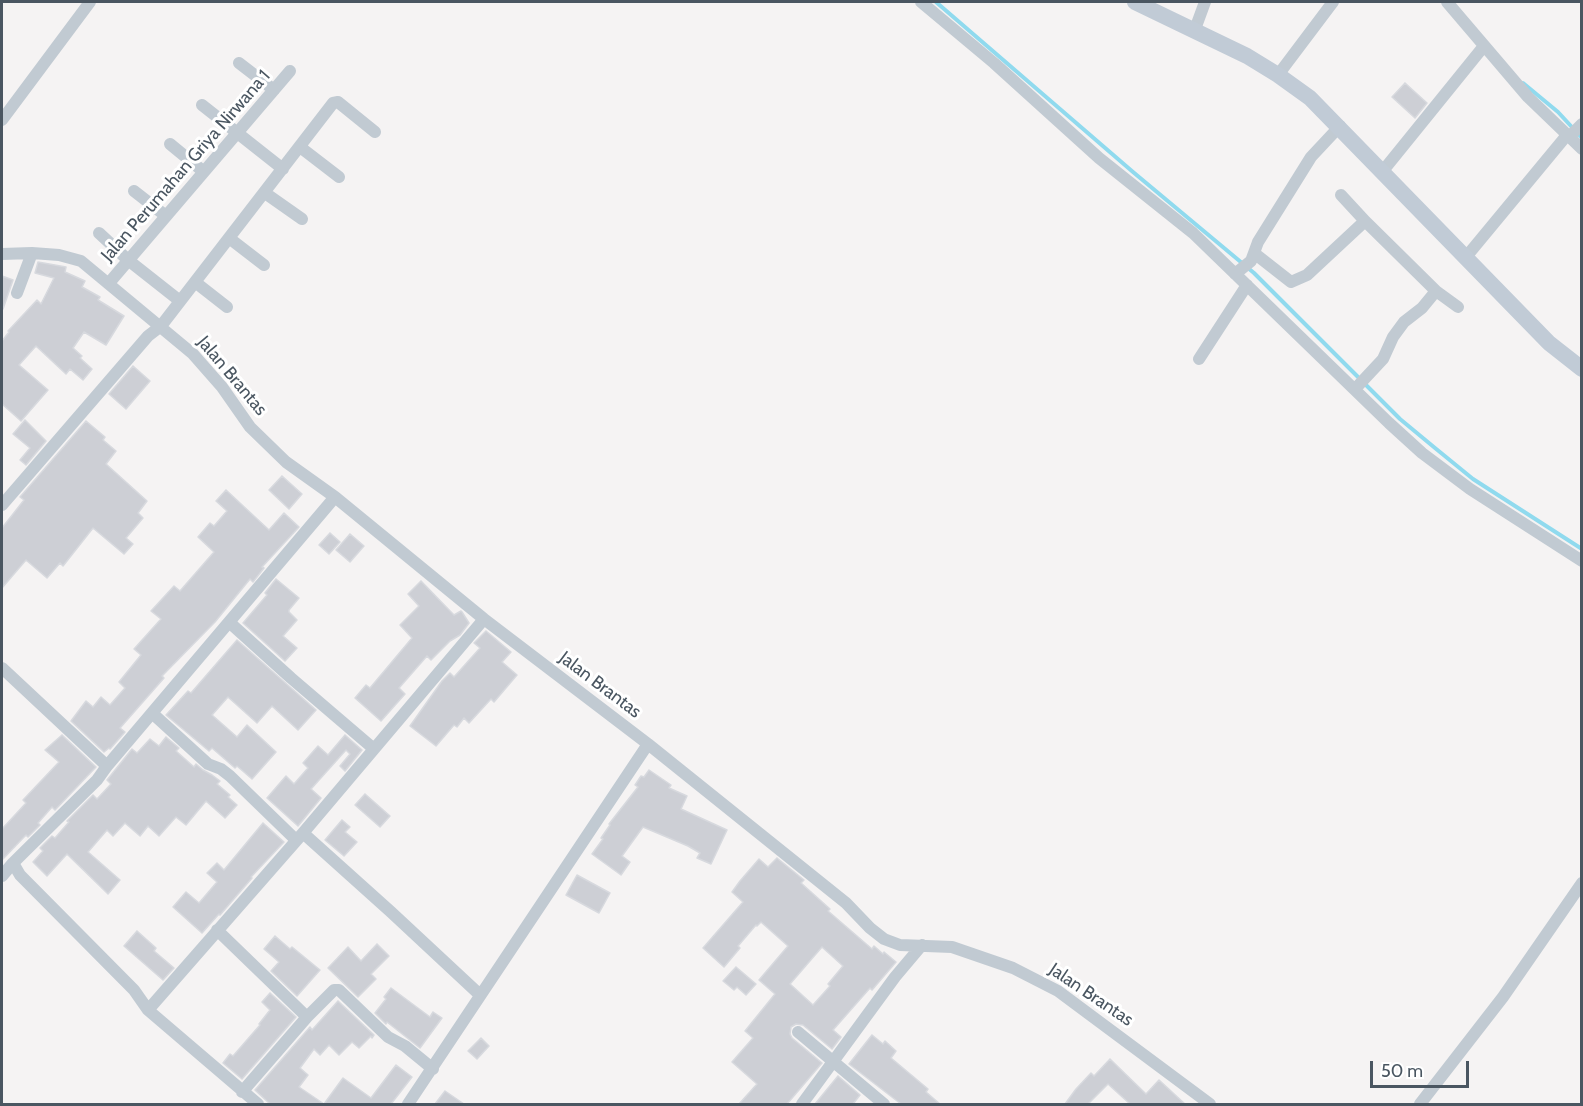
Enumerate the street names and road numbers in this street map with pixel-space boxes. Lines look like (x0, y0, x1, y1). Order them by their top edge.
street label: Jalan Perumahan Griya Nirwana 1 (97, 66, 275, 266)
street label: Jalan Brantas (193, 332, 271, 420)
street label: Jalan Brantas (555, 647, 645, 723)
street label: Jalan Brantas (1045, 959, 1137, 1031)

